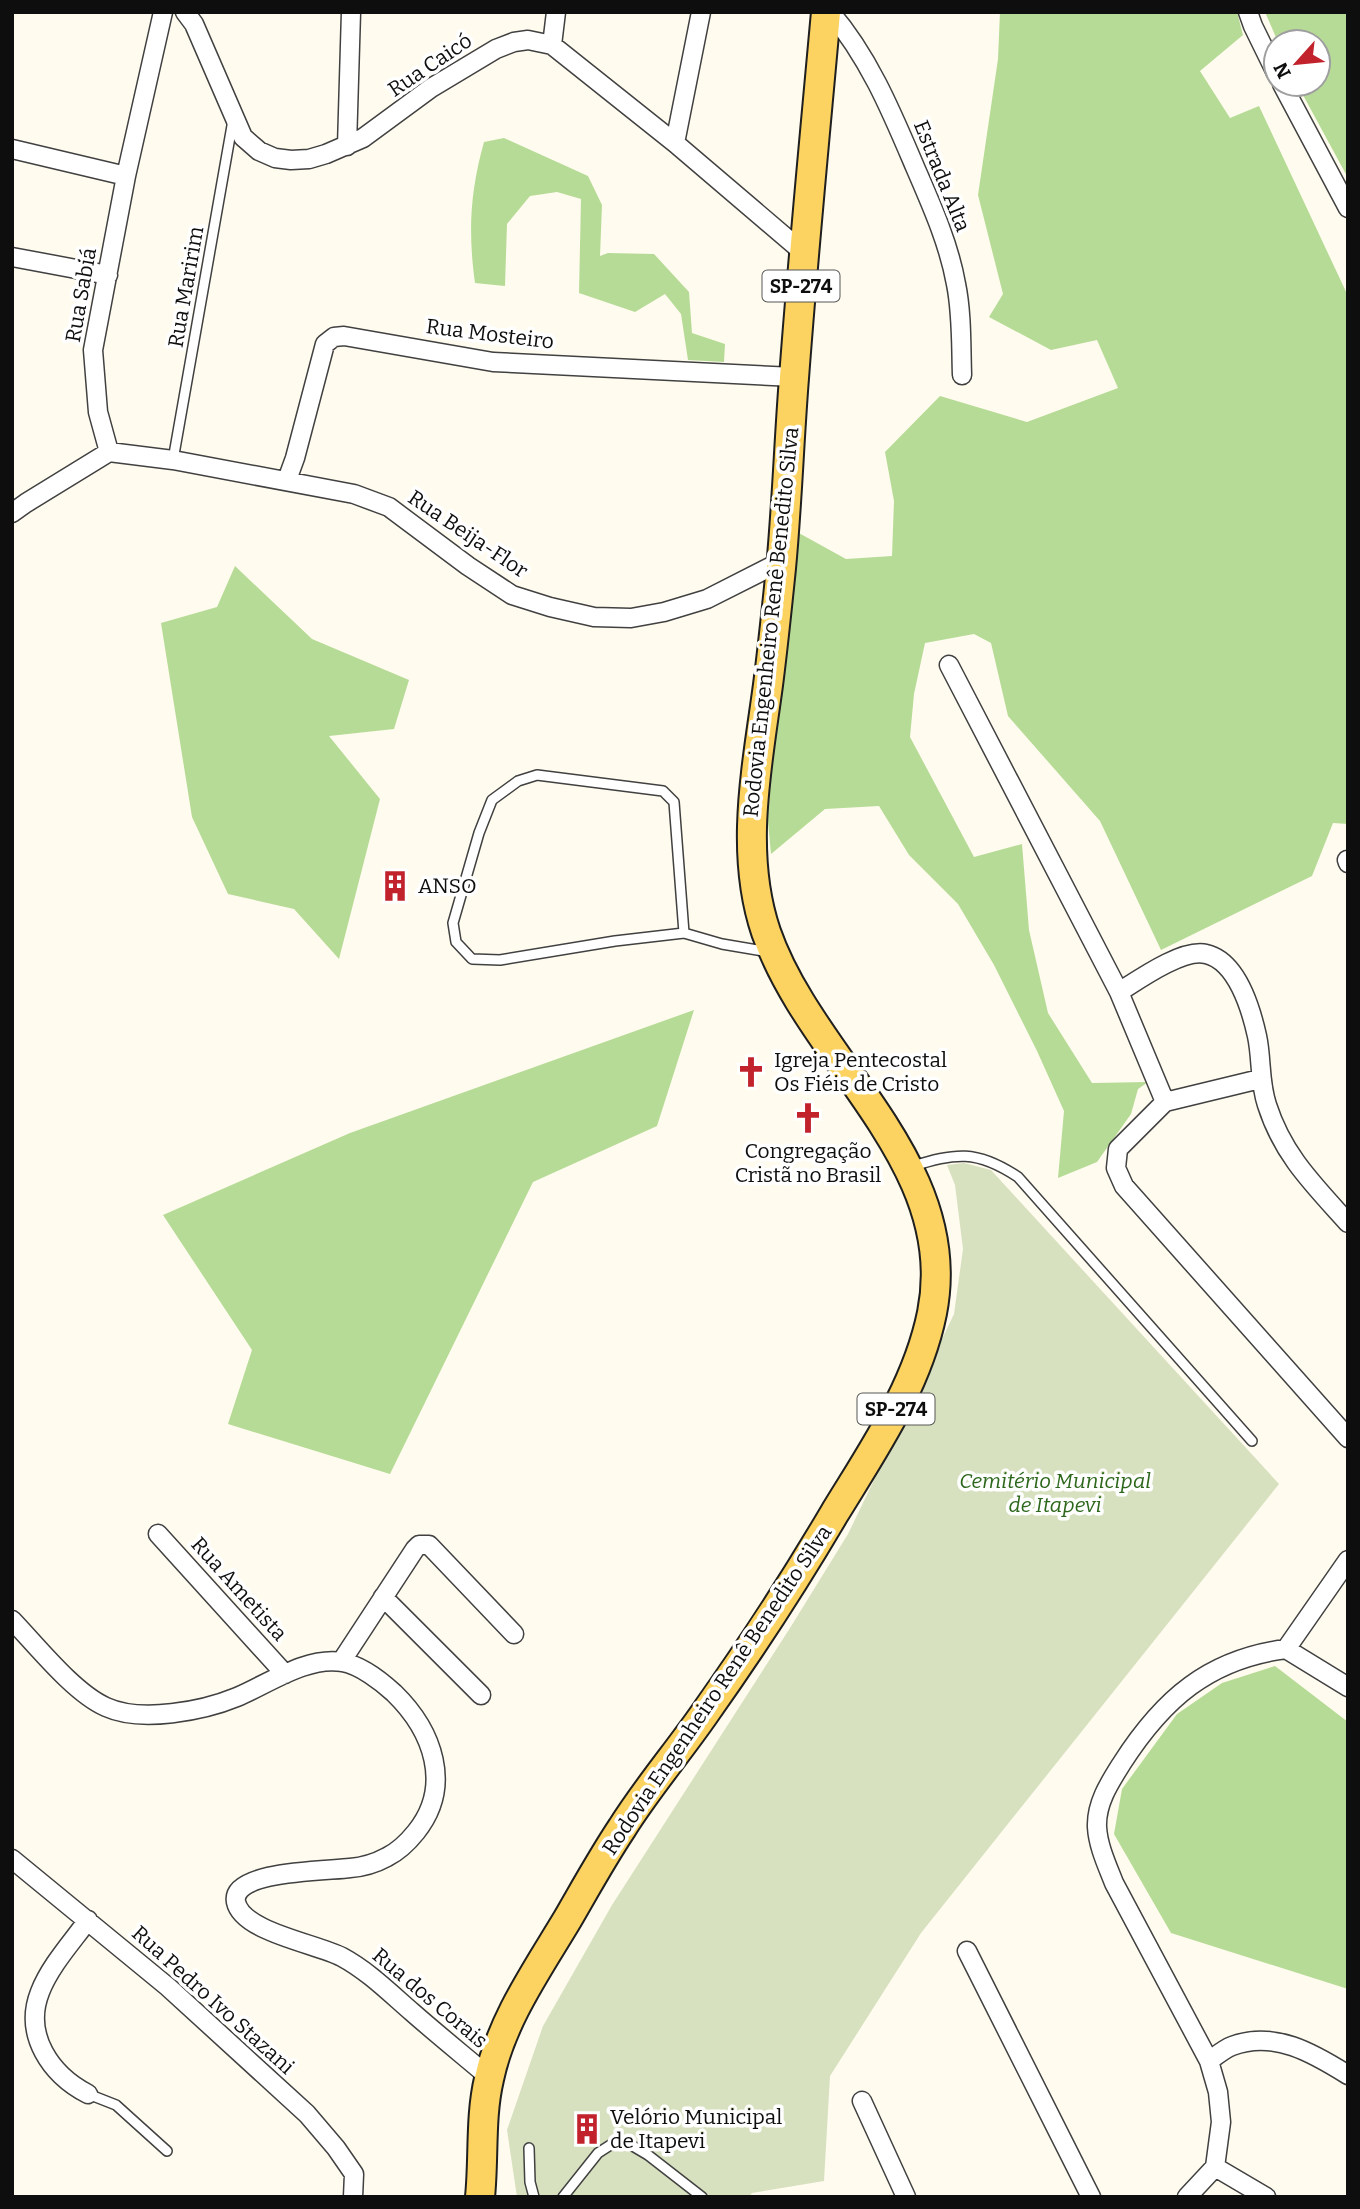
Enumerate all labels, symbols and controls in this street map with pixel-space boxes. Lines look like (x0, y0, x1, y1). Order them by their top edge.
street label: Rua Caicó (383, 28, 477, 102)
north arrow (1262, 28, 1332, 98)
text: N (1269, 58, 1296, 82)
street label: Estrada Alta (908, 117, 976, 236)
street label: Rua Maririm (163, 224, 209, 350)
street label: Rua Sabiá (60, 245, 102, 344)
road number: SP-274 (762, 270, 840, 302)
street label: Rua Mosteiro (425, 313, 555, 355)
street label: Rodovia Engenheiro Renê Benedito Silva (738, 425, 804, 818)
street label: Rua Beija-Flor (403, 484, 533, 584)
building icon: ANSO (378, 869, 412, 903)
place label: ANSO (418, 873, 477, 899)
place label: Igreja Pentecostal Os Fiéis de Cristo (774, 1047, 947, 1097)
church icon: Igreja Pentecostal Os Fiéis de Cristo (734, 1055, 768, 1089)
church icon: Congregação Cristã no Brasil (791, 1101, 825, 1135)
place label: Congregação Cristã no Brasil (735, 1138, 881, 1188)
road number: SP-274 (858, 1394, 934, 1424)
park label: Cemitério Municipal de Itapevi (959, 1468, 1151, 1518)
street label: Rodovia Engenheiro Renê Benedito Silva (597, 1520, 838, 1860)
street label: Rua Ametista (186, 1532, 293, 1647)
street label: Rua Pedro Ivo Stazani (126, 1920, 300, 2080)
street label: Rua dos Corais (367, 1942, 493, 2054)
place label: Velório Municipal de Itapevi (610, 2104, 782, 2154)
building icon: Velório Municipal de Itapevi (570, 2112, 604, 2146)

